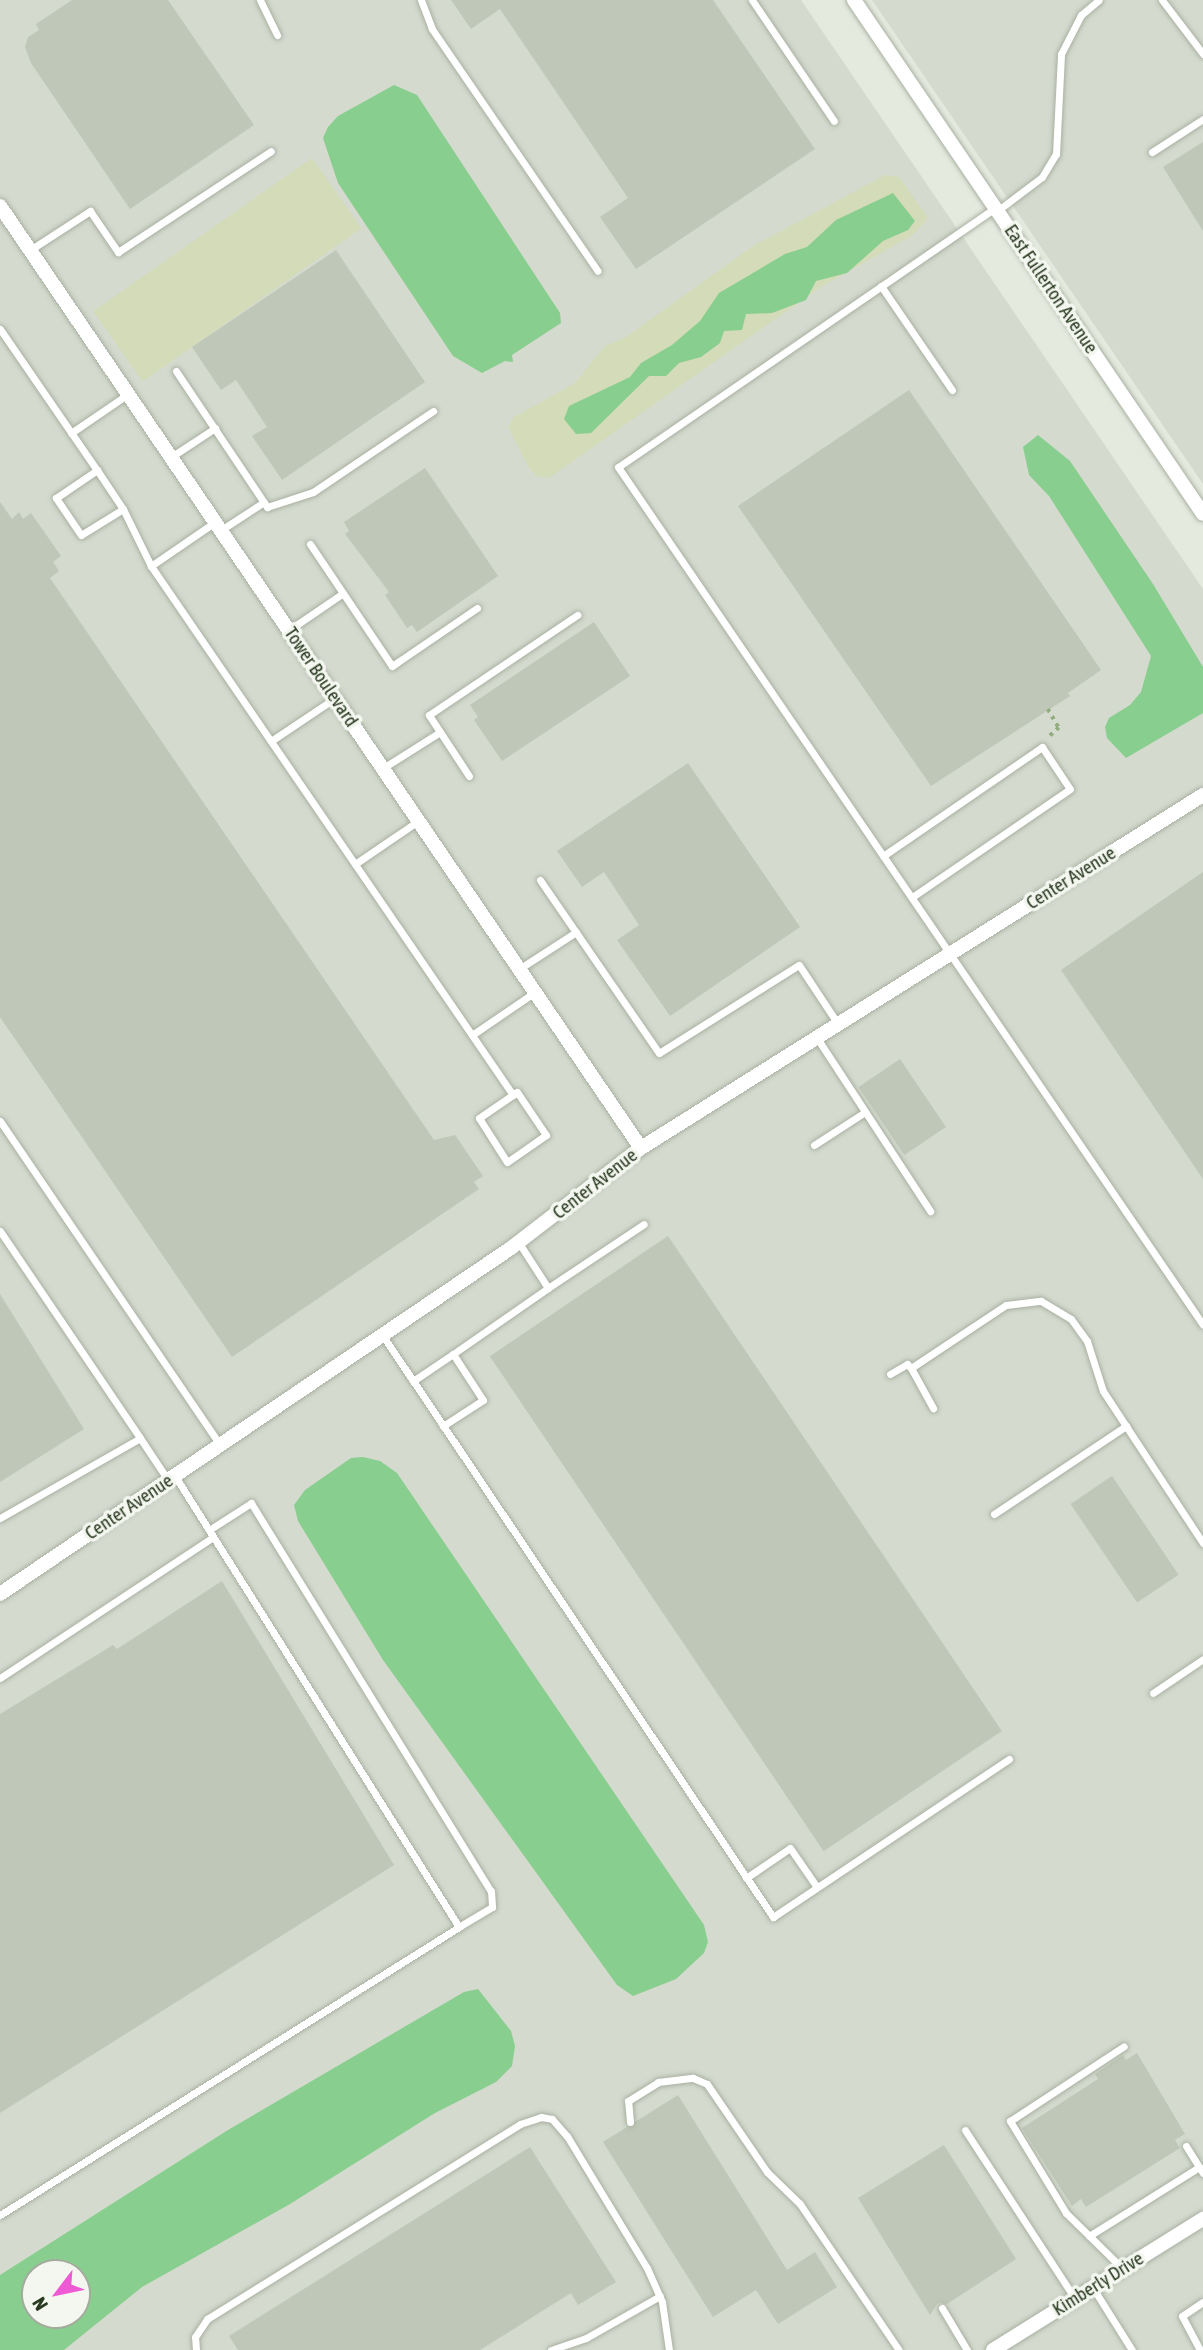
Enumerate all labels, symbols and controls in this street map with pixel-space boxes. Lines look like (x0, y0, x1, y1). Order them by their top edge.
street label: East Fullerton Avenue (999, 220, 1103, 358)
street label: Tower Boulevard (279, 623, 363, 731)
street label: Center Avenue (1022, 842, 1120, 914)
street label: Center Avenue (548, 1144, 642, 1224)
street label: Center Avenue (81, 1469, 177, 1545)
street label: Kimberly Drive (1048, 2247, 1148, 2321)
north arrow (21, 2259, 91, 2329)
text: N (28, 2293, 52, 2315)

